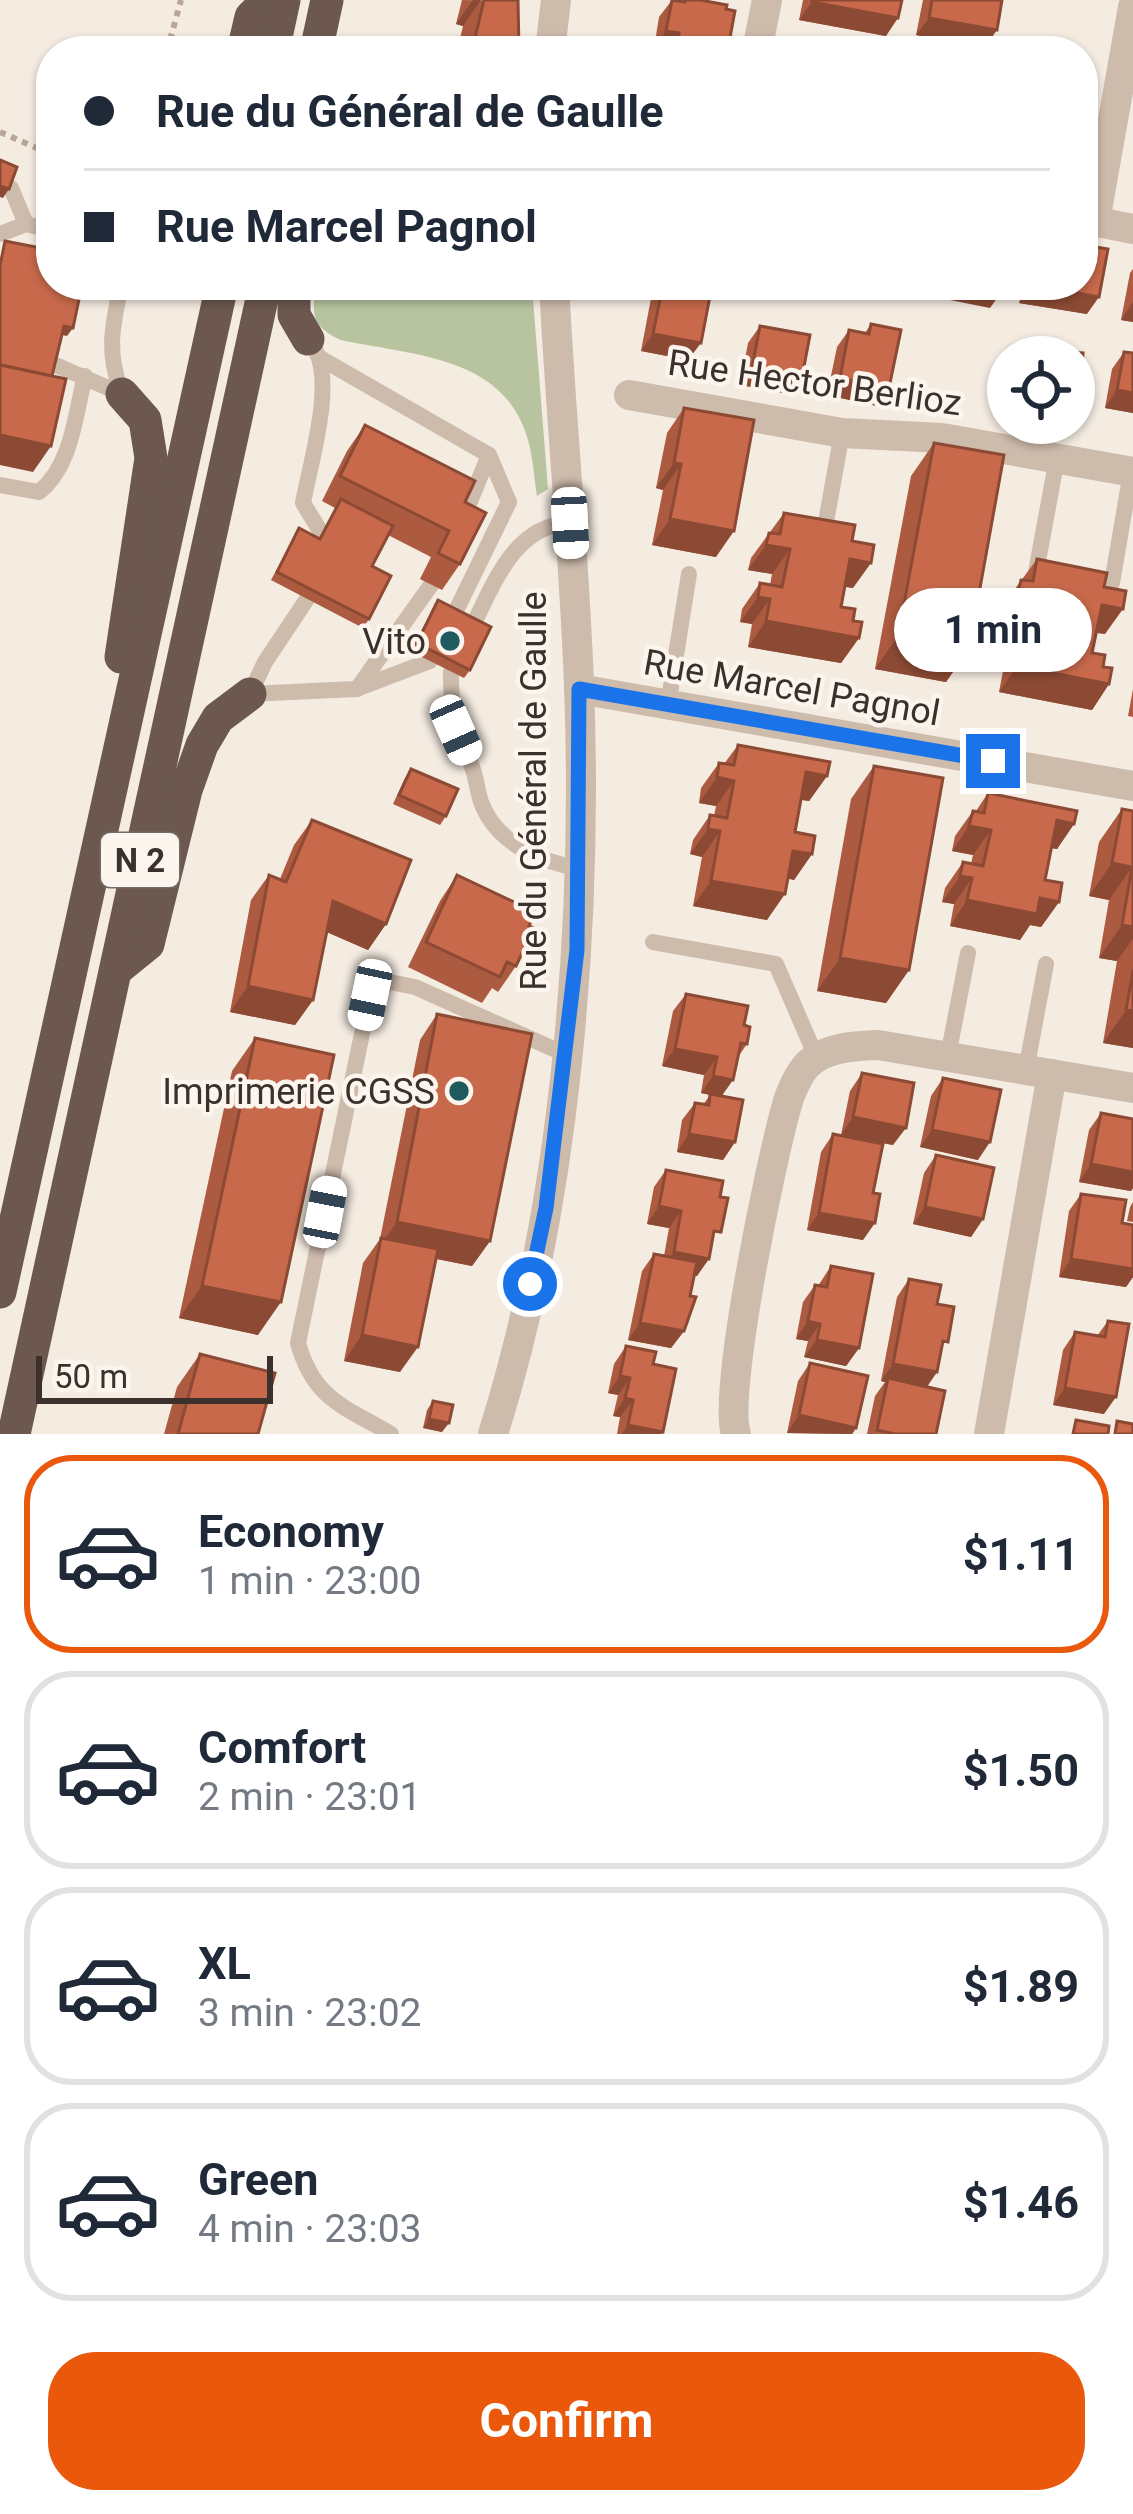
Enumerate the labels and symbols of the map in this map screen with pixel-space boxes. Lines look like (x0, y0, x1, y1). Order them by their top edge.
street label: Rue Hector Berlioz (665, 342, 964, 424)
car (550, 486, 590, 560)
callout: 1 min (894, 587, 1092, 671)
street label: Rue du Général de Gaulle (513, 591, 555, 991)
place label: Vito (362, 621, 426, 663)
marker: Vito (437, 628, 463, 654)
street label: Rue Marcel Pagnol (640, 641, 943, 735)
car (425, 690, 487, 770)
route end (966, 734, 1020, 788)
road number: N 2 (101, 833, 179, 887)
car (345, 956, 395, 1034)
place label: Imprimerie CGSS (162, 1071, 435, 1113)
marker: Imprimerie CGSS (446, 1078, 472, 1104)
car (300, 1173, 350, 1251)
route start (503, 1257, 557, 1311)
scale bar (36, 1350, 273, 1403)

